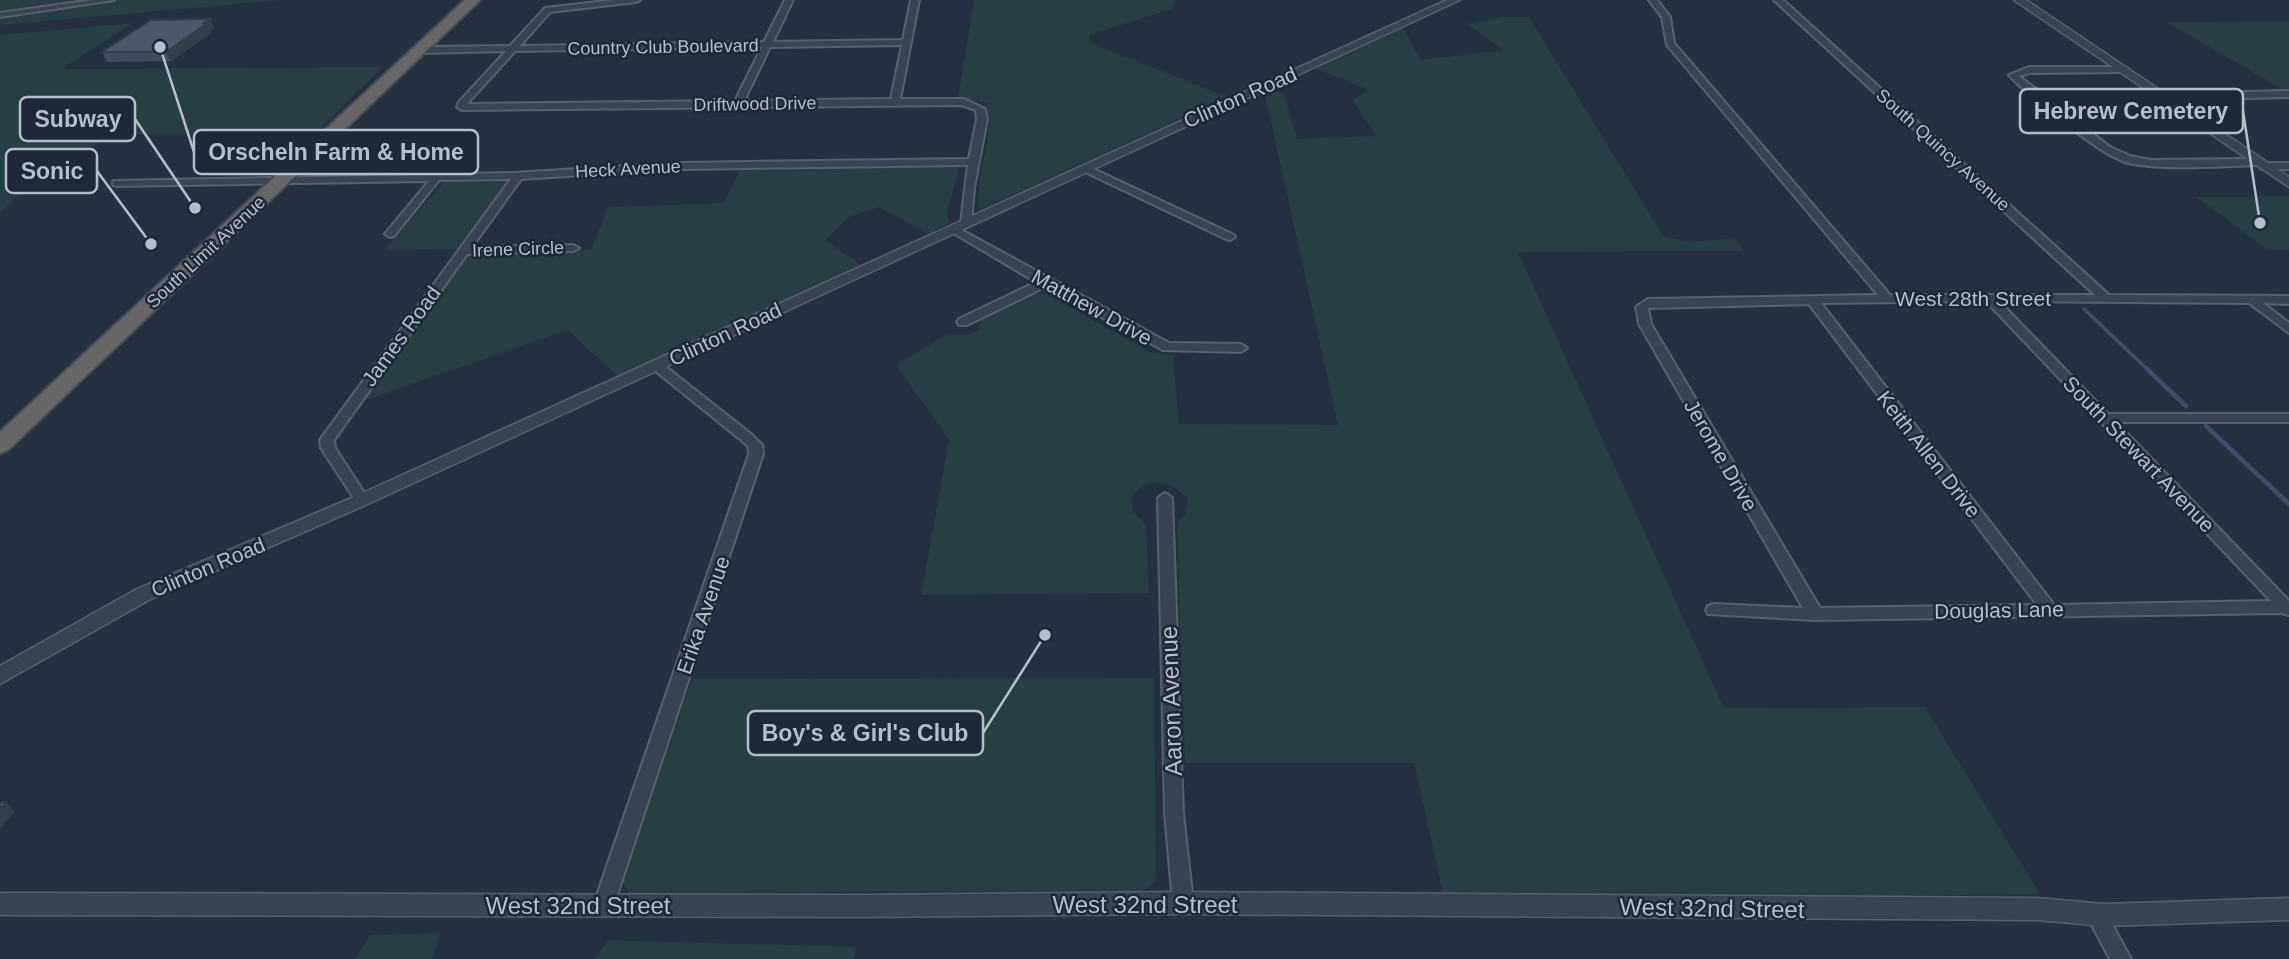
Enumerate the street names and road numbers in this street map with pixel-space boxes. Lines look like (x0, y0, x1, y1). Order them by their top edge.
street label: Country Club Boulevard (567, 35, 759, 59)
street label: Clinton Road (1180, 62, 1300, 132)
street label: South Quincy Avenue (1872, 85, 2014, 215)
street label: Driftwood Drive (693, 93, 817, 115)
street label: Heck Avenue (575, 156, 681, 182)
street label: South Limit Avenue (143, 192, 269, 312)
street label: Irene Circle (472, 237, 564, 261)
street label: Matthew Drive (1028, 264, 1156, 350)
street label: James Road (357, 282, 445, 390)
street label: West 28th Street (1895, 287, 2051, 310)
street label: Clinton Road (665, 298, 785, 370)
street label: South Stewart Avenue (2059, 371, 2219, 537)
street label: Keith Allen Drive (1873, 386, 1985, 522)
street label: Jerome Drive (1680, 395, 1762, 515)
street label: Clinton Road (148, 533, 268, 601)
street label: Erika Avenue (672, 553, 734, 677)
street label: Douglas Lane (1934, 597, 2064, 623)
street label: Aaron Avenue (1155, 625, 1187, 777)
street label: West 32nd Street (1053, 891, 1238, 918)
street label: West 32nd Street (486, 892, 671, 919)
street label: West 32nd Street (1619, 893, 1805, 923)

